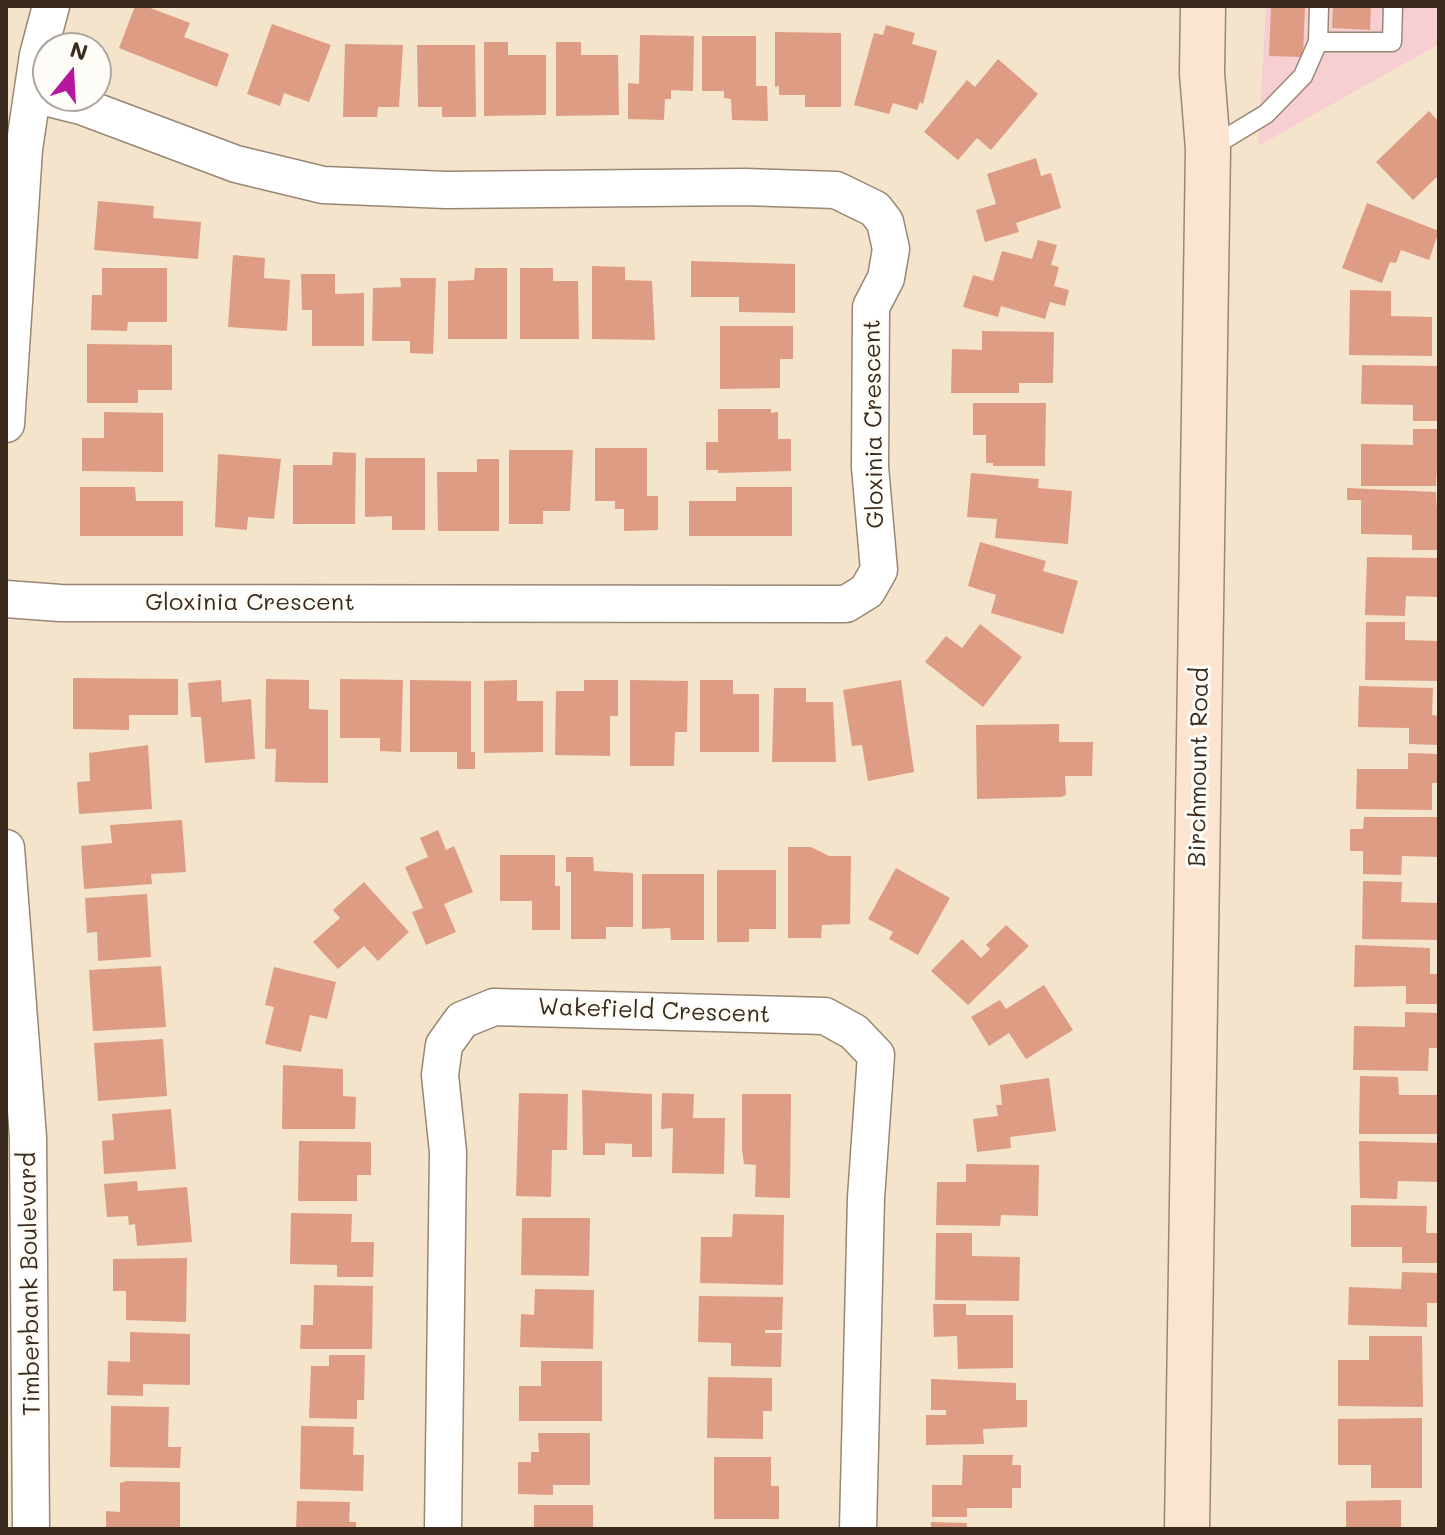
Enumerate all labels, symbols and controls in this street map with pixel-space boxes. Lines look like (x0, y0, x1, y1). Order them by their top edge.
north arrow (32, 32, 112, 112)
text: N (67, 34, 91, 67)
street label: Gloxinia Crescent (858, 319, 890, 529)
street label: Gloxinia Crescent (145, 589, 355, 617)
street label: Birchmount Road (1183, 667, 1215, 867)
street label: Wakefield Crescent (537, 993, 771, 1029)
street label: Timberbank Boulevard (13, 1152, 47, 1416)

